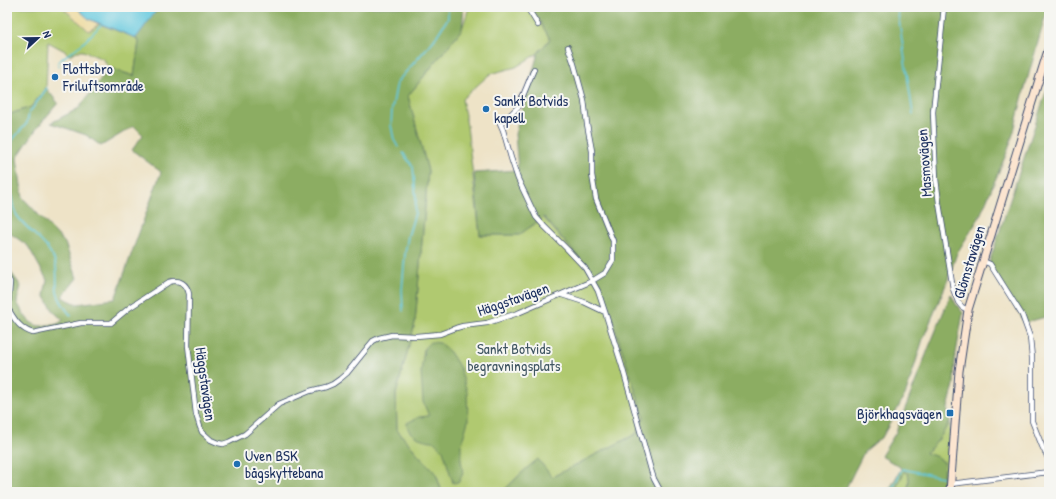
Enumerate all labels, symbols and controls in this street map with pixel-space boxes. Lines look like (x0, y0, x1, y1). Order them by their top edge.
north arrow (18, 18, 58, 58)
text: N (40, 29, 55, 40)
place label: Flottsbro Friluftsområde (62, 58, 144, 96)
marker: Flottsbro Friluftsområde (50, 72, 60, 82)
place label: Sankt Botvids kapell (494, 90, 568, 128)
marker: Sankt Botvids kapell (481, 104, 491, 114)
street label: Masmovägen (911, 128, 937, 198)
street label: Glömstavägen (948, 223, 990, 301)
street label: Häggstavägen (474, 277, 552, 321)
park label: Sankt Botvids begravningsplats (467, 338, 561, 376)
street label: Häggstavägen (190, 346, 222, 423)
place label: Björkhagsvägen (857, 403, 942, 424)
marker: Björkhagsvägen (945, 408, 955, 418)
place label: Uven BSK bågskyttebana (245, 445, 323, 483)
marker: Uven BSK bågskyttebana (232, 459, 242, 469)

